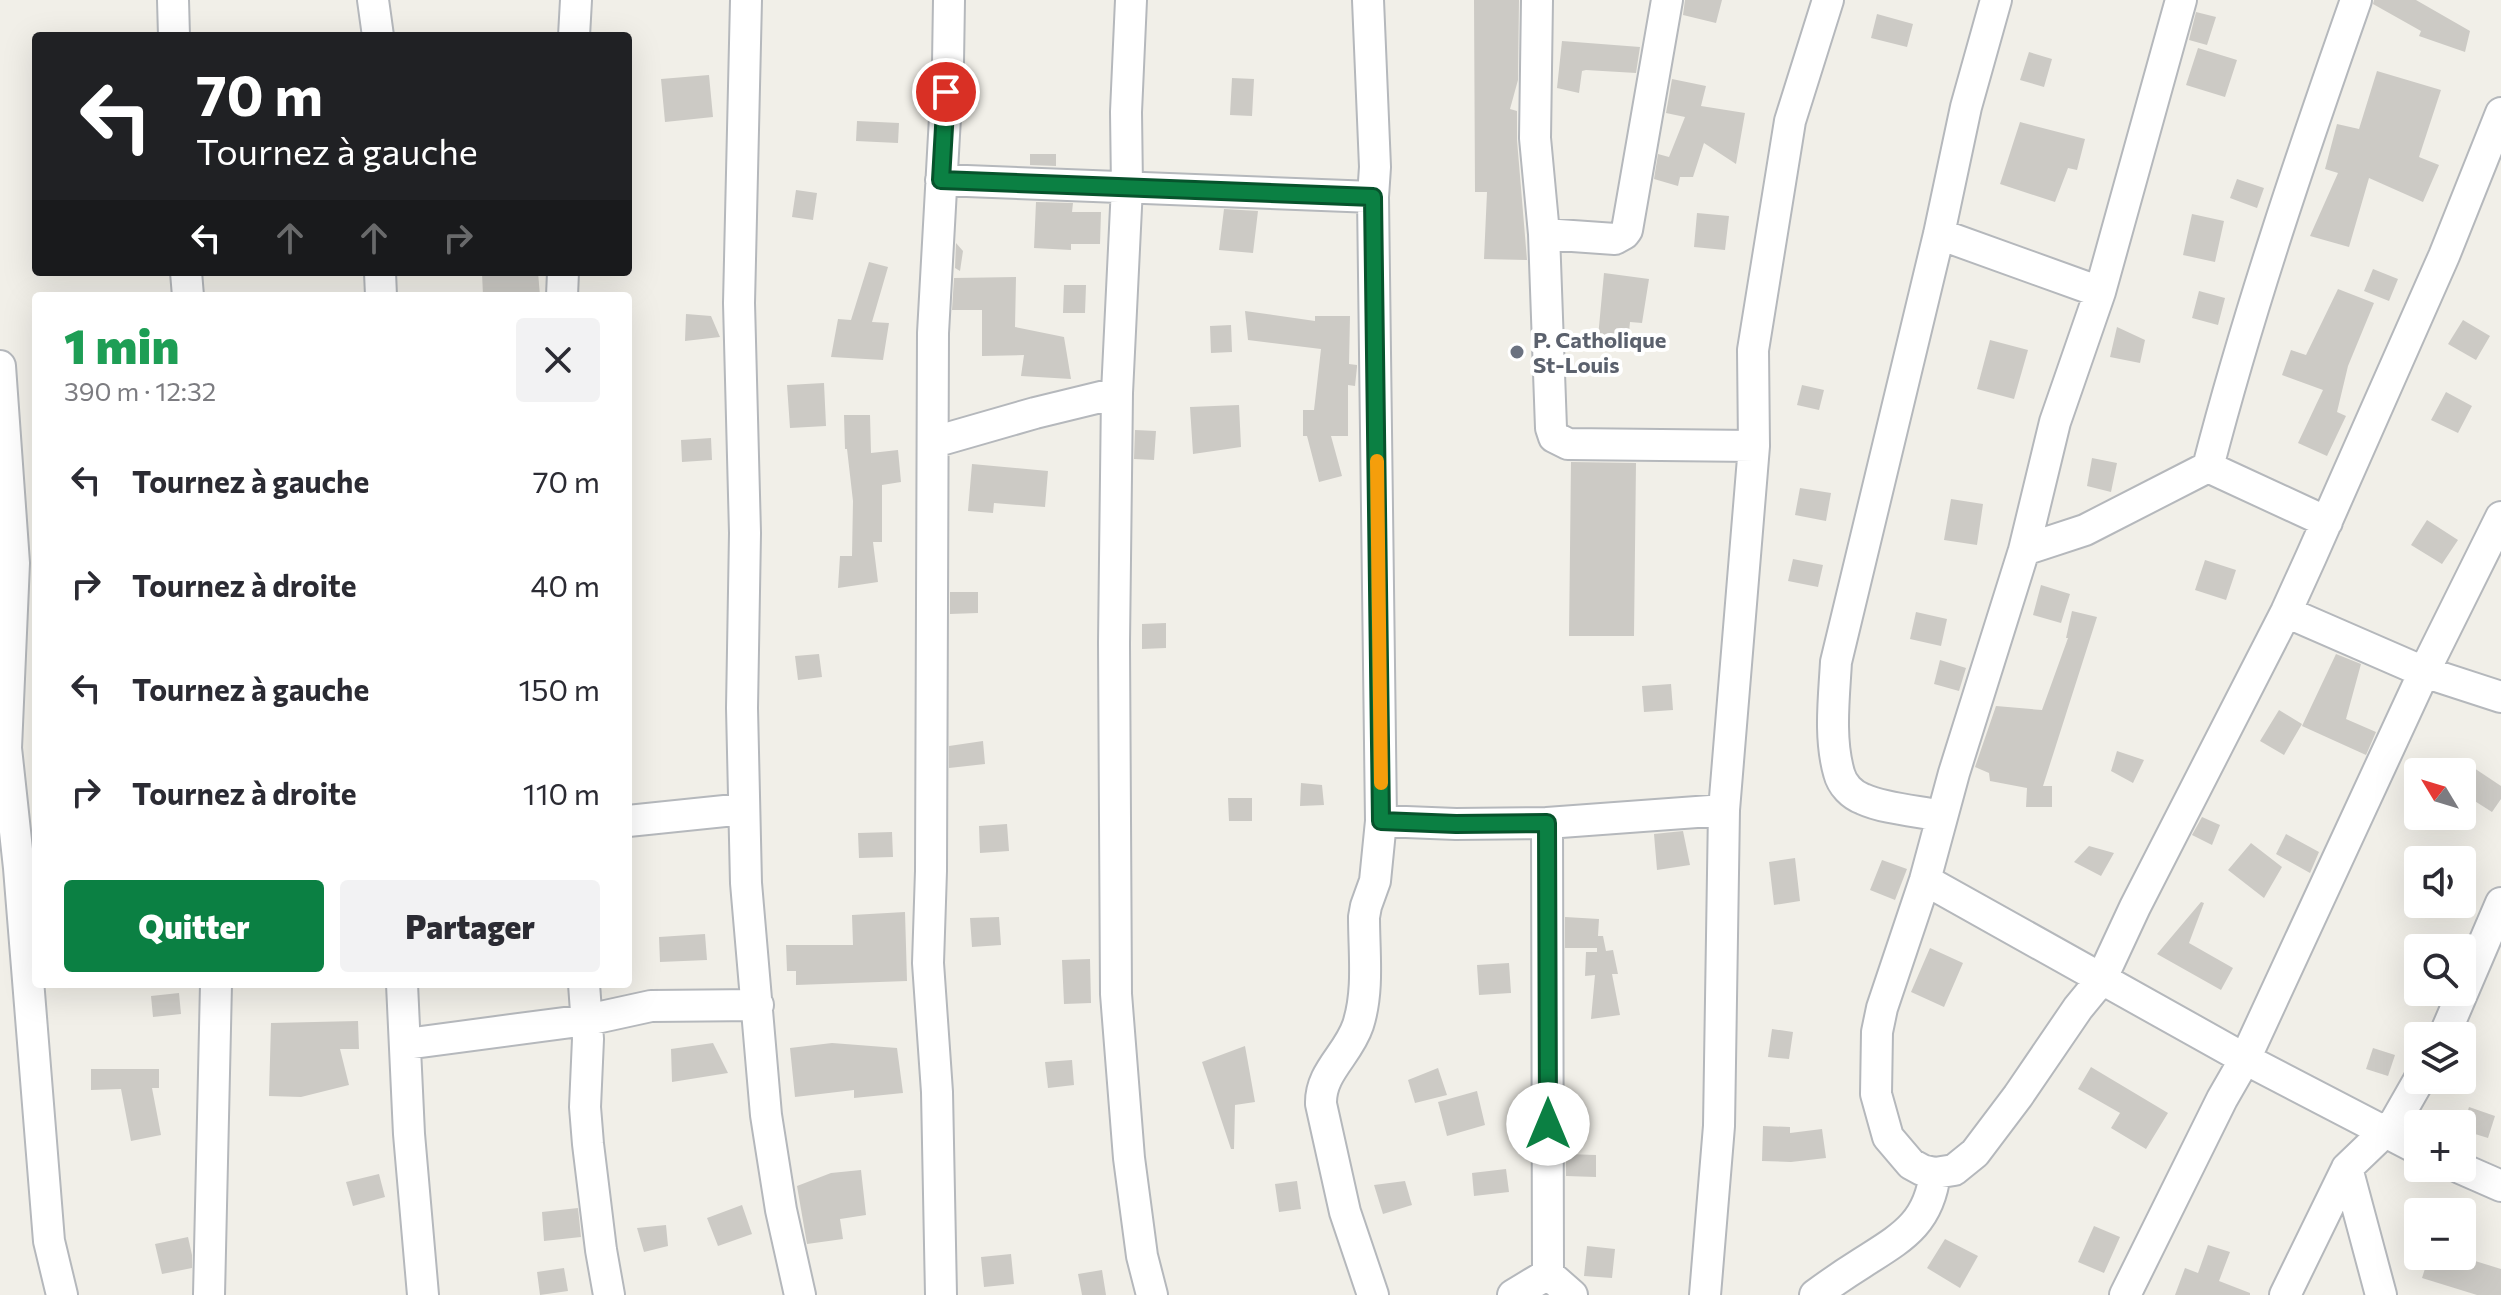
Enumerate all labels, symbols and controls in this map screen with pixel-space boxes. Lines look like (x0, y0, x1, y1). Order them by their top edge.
pin (912, 58, 980, 126)
text: 70 m (196, 59, 323, 128)
icon: left (64, 64, 168, 168)
icon: arrive (924, 70, 968, 114)
text: Tournez à gauche (196, 128, 478, 172)
icon: left (184, 216, 228, 260)
icon: ahead (268, 216, 312, 260)
icon: ahead (352, 216, 396, 260)
icon: right (436, 216, 480, 260)
text: 1 min (64, 315, 179, 374)
button: close (516, 318, 600, 402)
place label: P. Catholique St-Louis (1533, 326, 1666, 378)
marker: P. Catholique St-Louis (1508, 343, 1526, 361)
text: 390 m · 12:32 (64, 375, 216, 406)
icon: left (64, 458, 108, 502)
text: Tournez à gauche (132, 462, 369, 499)
text: 70 m (533, 462, 600, 499)
icon: right (64, 562, 108, 606)
text: Tournez à droite (132, 566, 356, 603)
text: 40 m (531, 566, 600, 603)
icon: left (64, 666, 108, 710)
text: Tournez à gauche (132, 670, 369, 707)
text: 150 m (518, 670, 600, 707)
north arrow (2404, 758, 2476, 830)
map controls (2404, 758, 2476, 1270)
icon: right (64, 770, 108, 814)
text: Tournez à droite (132, 774, 356, 811)
text: 110 m (523, 774, 600, 811)
button: sound (2404, 846, 2476, 918)
button: Quitter (64, 880, 324, 972)
button: Partager (340, 880, 600, 972)
button: search (2404, 934, 2476, 1006)
button: layers (2404, 1022, 2476, 1094)
position arrow (1506, 1082, 1590, 1166)
button: + (2404, 1110, 2476, 1182)
button: − (2404, 1198, 2476, 1270)

